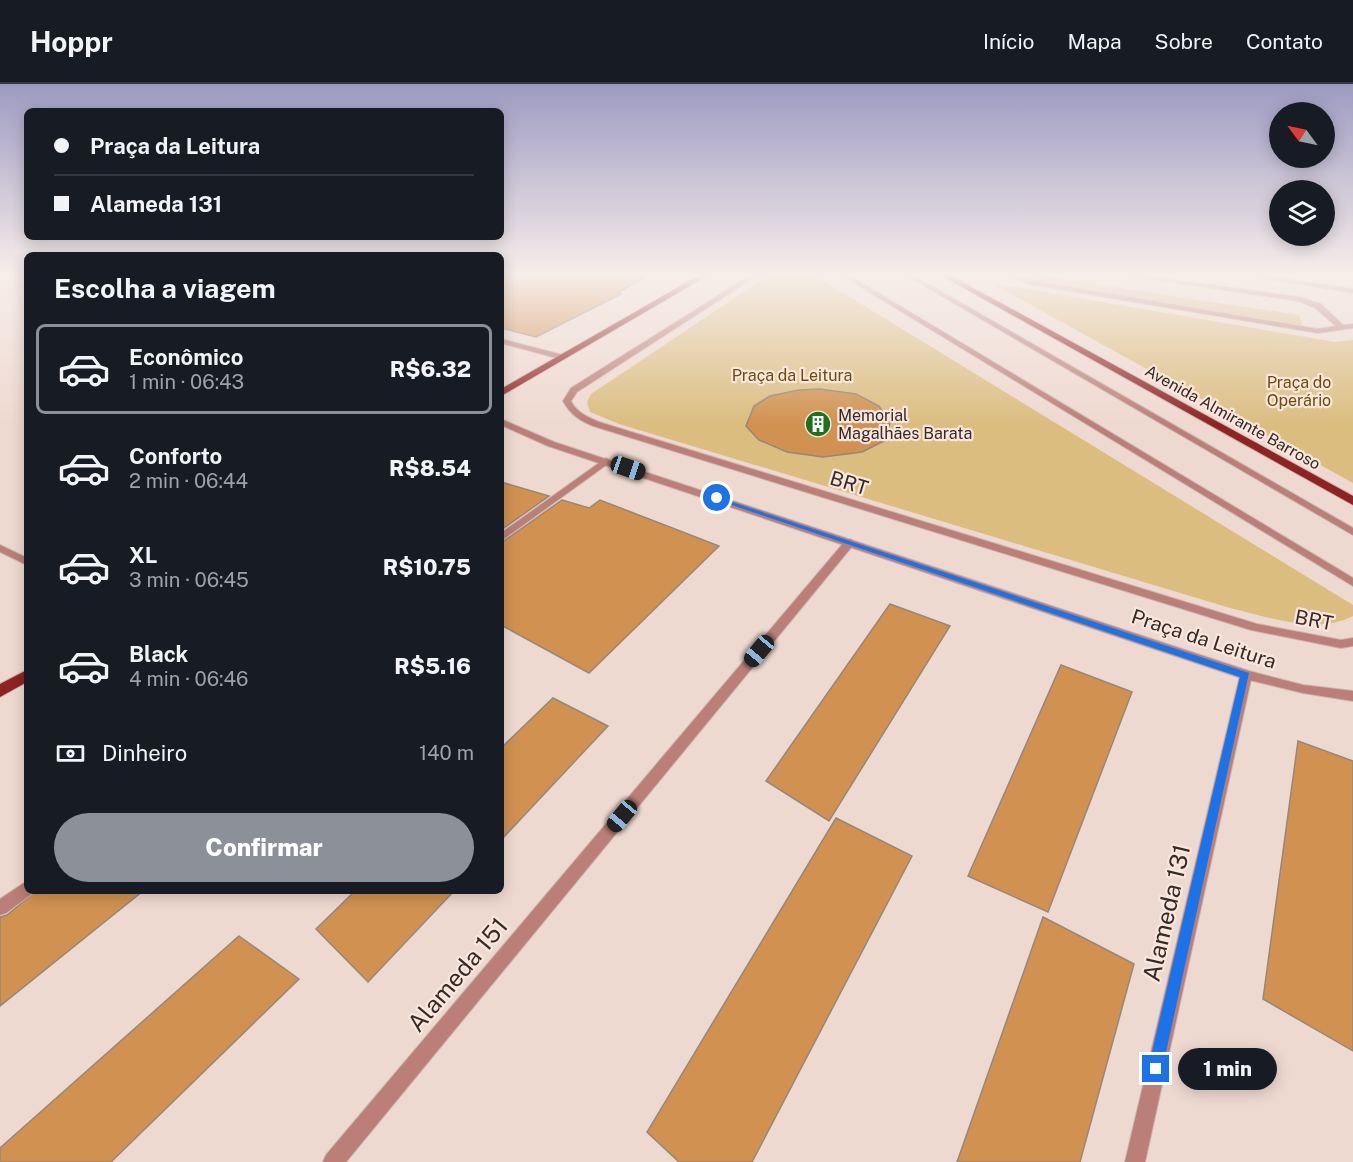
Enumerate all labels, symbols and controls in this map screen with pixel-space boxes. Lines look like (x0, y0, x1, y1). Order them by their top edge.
text: Hoppr (30, 25, 113, 58)
text: Início (983, 29, 1034, 54)
text: Mapa (1067, 29, 1122, 54)
text: Sobre (1155, 29, 1213, 54)
text: Contato (1246, 29, 1323, 54)
north arrow (1269, 102, 1335, 168)
map controls (1269, 102, 1335, 246)
text: Praça da Leitura (90, 133, 260, 159)
button: layers (1269, 180, 1335, 246)
text: Alameda 131 (90, 191, 222, 217)
text: Escolha a viagem (54, 272, 276, 304)
icon: car (57, 342, 111, 396)
text: Econômico (129, 344, 244, 370)
text: R$6.32 (390, 356, 471, 382)
street label: Avenida Almirante Barroso (1142, 361, 1324, 474)
park label: Praça da Leitura (732, 366, 852, 385)
text: 1 min · 06:43 (129, 370, 244, 394)
park label: Praça do Operário (1267, 373, 1331, 410)
place label: Memorial Magalhães Barata (838, 406, 972, 443)
building icon: Memorial Magalhães Barata (803, 409, 833, 439)
icon: car (57, 441, 111, 495)
text: Conforto (129, 443, 222, 469)
car (608, 454, 648, 482)
text: R$8.54 (389, 455, 471, 481)
street label: BRT (827, 466, 871, 500)
text: 2 min · 06:44 (129, 469, 248, 493)
route start (703, 484, 730, 511)
icon: car (57, 540, 111, 594)
text: XL (129, 542, 157, 568)
text: R$10.75 (383, 554, 471, 580)
text: 3 min · 06:45 (129, 568, 249, 592)
street label: Praça da Leitura (1129, 604, 1279, 674)
street label: BRT (1293, 605, 1335, 636)
car (741, 631, 777, 671)
icon: car (57, 639, 111, 693)
text: Black (129, 641, 188, 667)
text: R$5.16 (394, 653, 471, 679)
text: 4 min · 06:46 (129, 667, 249, 691)
icon: cash (54, 737, 87, 770)
text: Dinheiro (102, 740, 187, 766)
text: 140 m (419, 741, 474, 765)
car (604, 796, 640, 836)
button: Confirmar (54, 813, 474, 882)
street label: Alameda 131 (1137, 841, 1195, 984)
street label: Alameda 151 (401, 912, 513, 1037)
callout: 1 min (1177, 1048, 1276, 1090)
route end (1142, 1055, 1169, 1082)
text: 1 min (1203, 1057, 1252, 1081)

